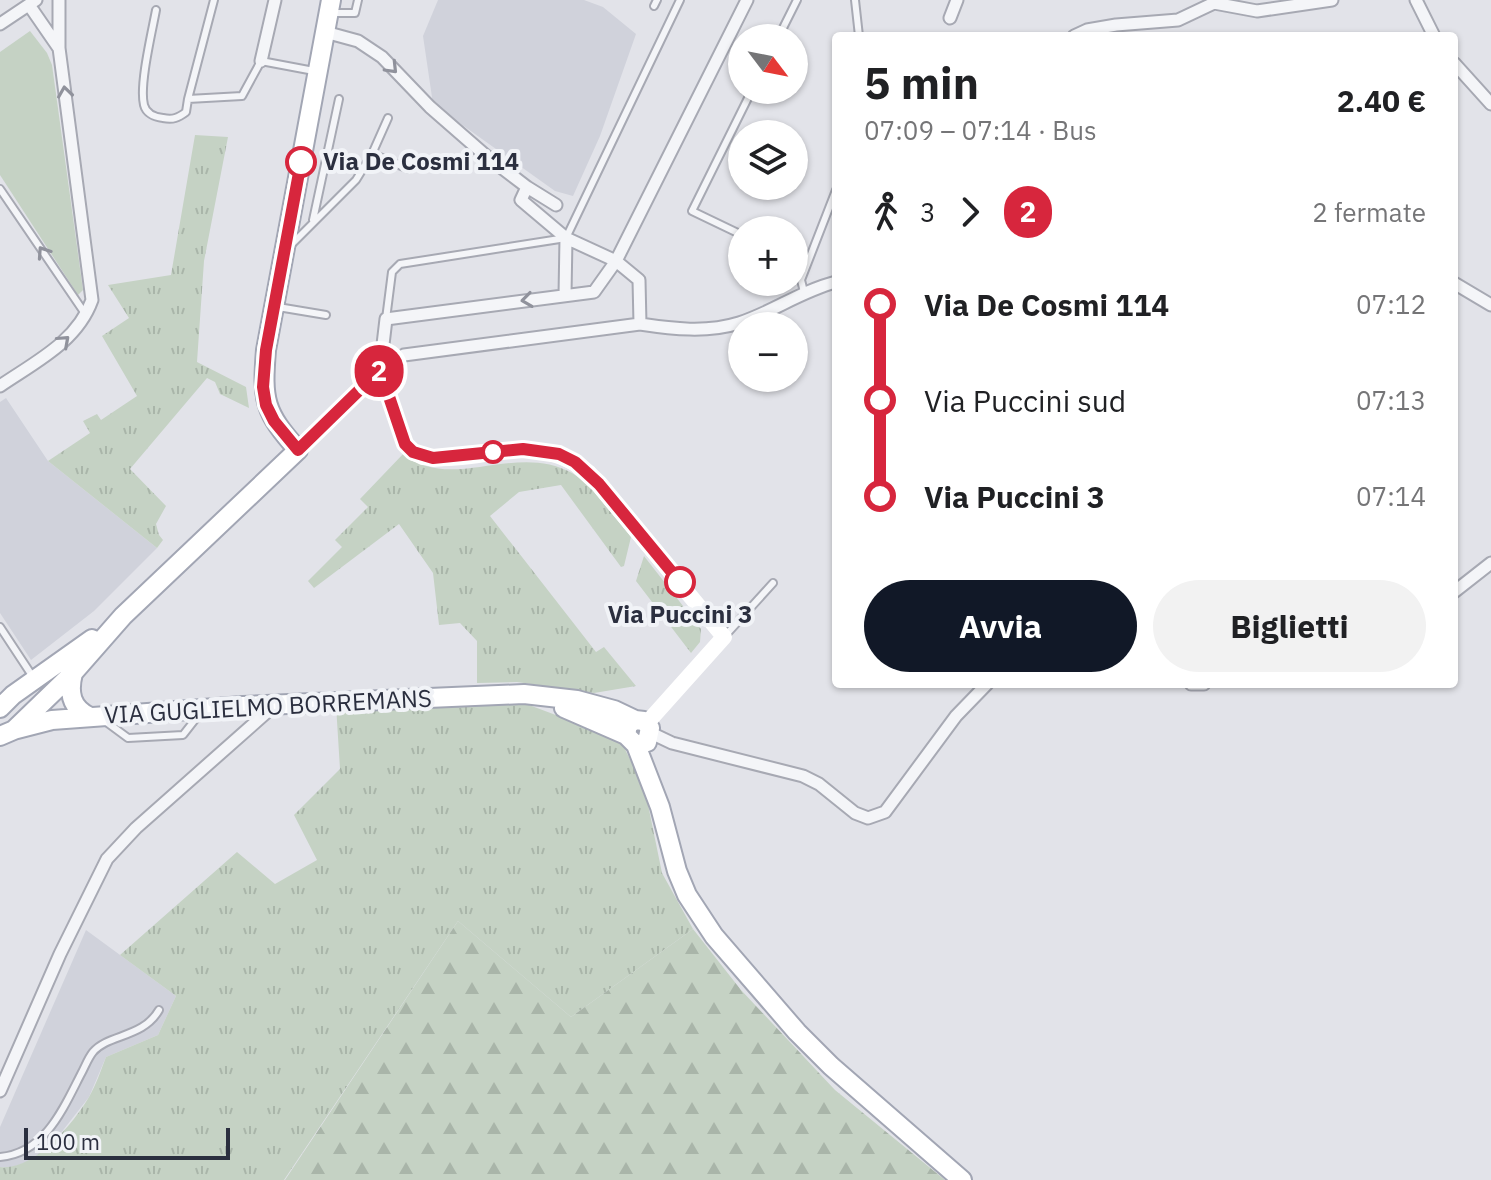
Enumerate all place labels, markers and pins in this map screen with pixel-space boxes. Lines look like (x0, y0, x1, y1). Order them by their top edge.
place label: Via De Cosmi 114 (323, 145, 519, 177)
marker: Via De Cosmi 114 (286, 147, 316, 177)
unlabelled marker (482, 441, 504, 463)
marker: Via Puccini 3 (665, 567, 695, 597)
place label: Via Puccini 3 (608, 598, 752, 630)

